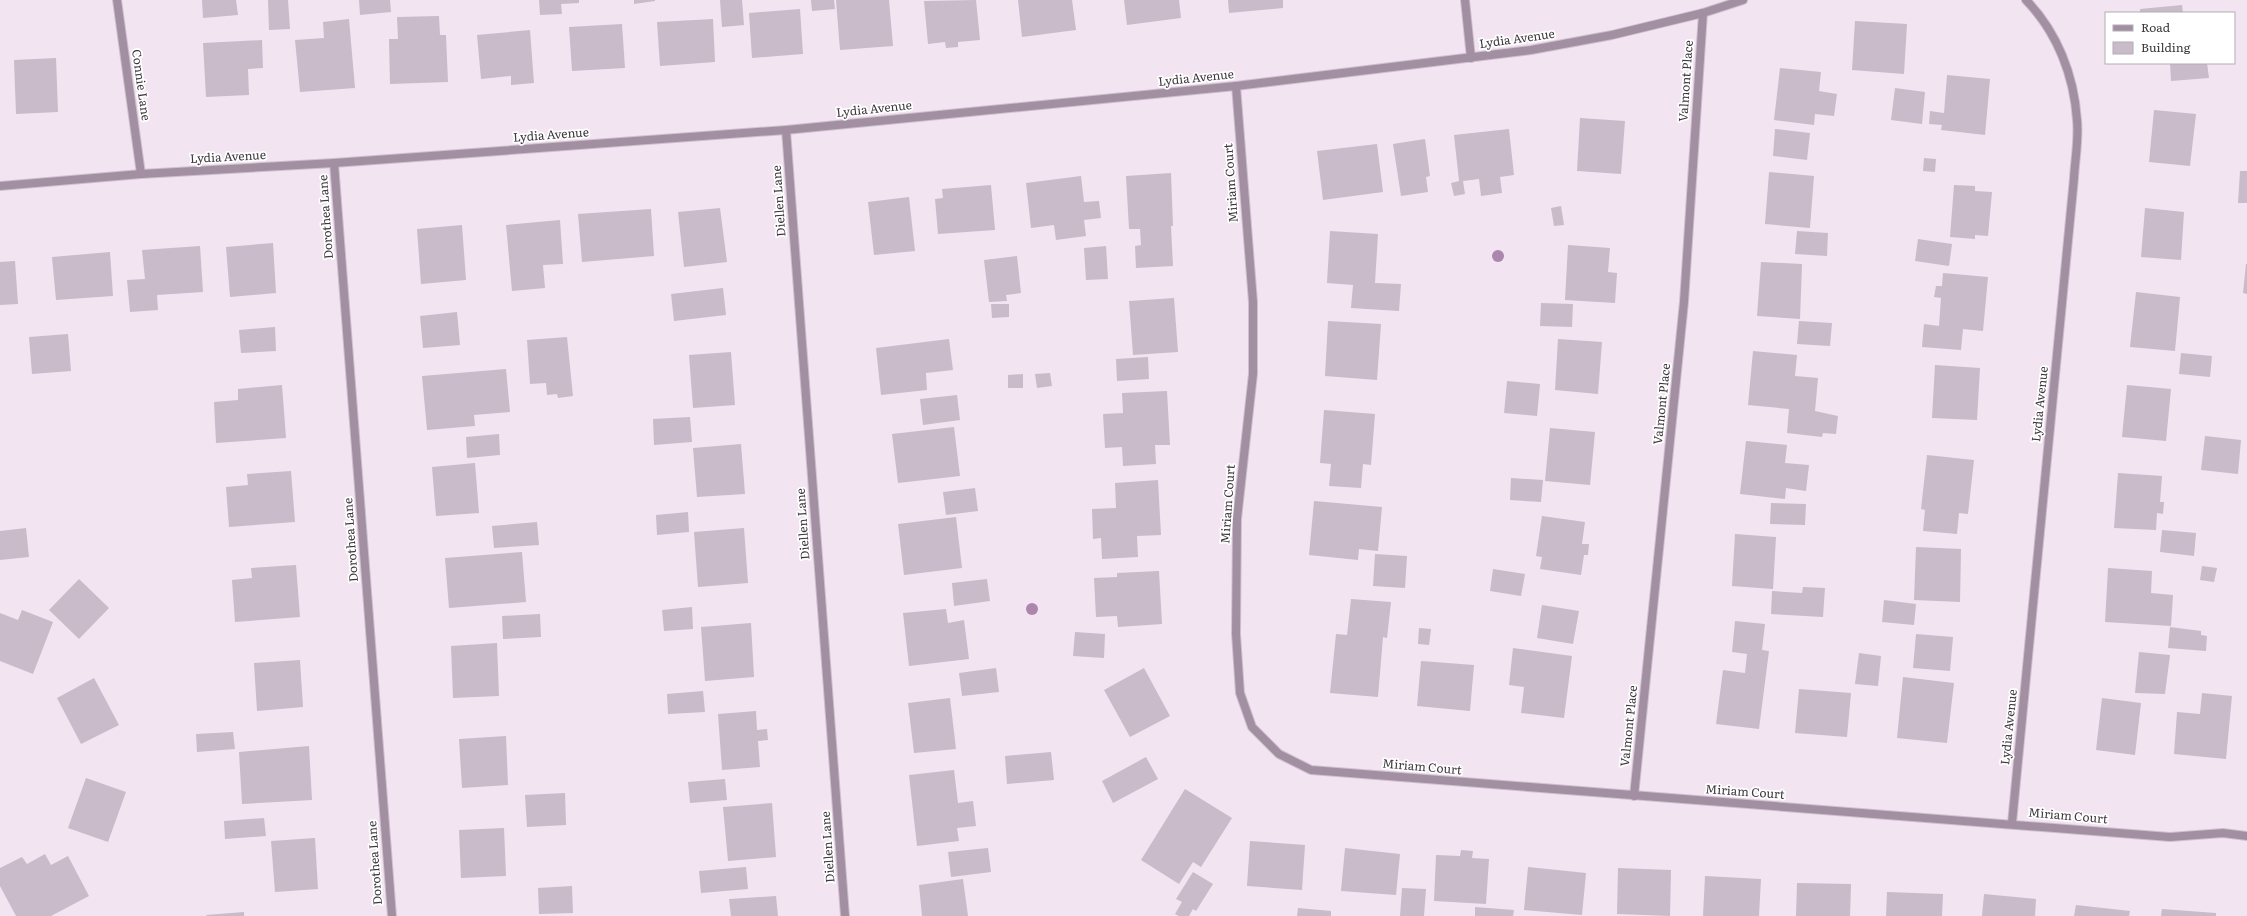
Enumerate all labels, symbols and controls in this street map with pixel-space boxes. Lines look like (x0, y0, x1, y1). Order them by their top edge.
legend (2105, 12, 2235, 64)
text: Road (2141, 18, 2171, 36)
street label: Lydia Avenue (1478, 24, 1556, 52)
text: Building (2141, 38, 2191, 56)
street label: Valmont Place (1673, 40, 1697, 122)
street label: Connie Lane (128, 48, 156, 122)
street label: Lydia Avenue (1157, 64, 1235, 90)
street label: Lydia Avenue (835, 95, 913, 121)
street label: Lydia Avenue (512, 122, 589, 146)
street label: Miriam Court (1218, 143, 1242, 223)
street label: Lydia Avenue (190, 145, 266, 167)
street label: Diellen Lane (767, 165, 789, 237)
street label: Dorothea Lane (313, 174, 337, 260)
street label: Valmont Place (1648, 362, 1674, 445)
street label: Lydia Avenue (2026, 365, 2052, 443)
street label: Miriam Court (1215, 464, 1239, 544)
street label: Diellen Lane (791, 488, 813, 560)
street label: Dorothea Lane (338, 497, 362, 583)
street label: Valmont Place (1615, 684, 1641, 767)
street label: Lydia Avenue (1995, 688, 2021, 766)
street label: Miriam Court (1382, 754, 1463, 778)
street label: Miriam Court (1705, 779, 1785, 803)
street label: Miriam Court (2028, 803, 2109, 827)
street label: Diellen Lane (816, 811, 838, 883)
street label: Dorothea Lane (362, 820, 386, 906)

